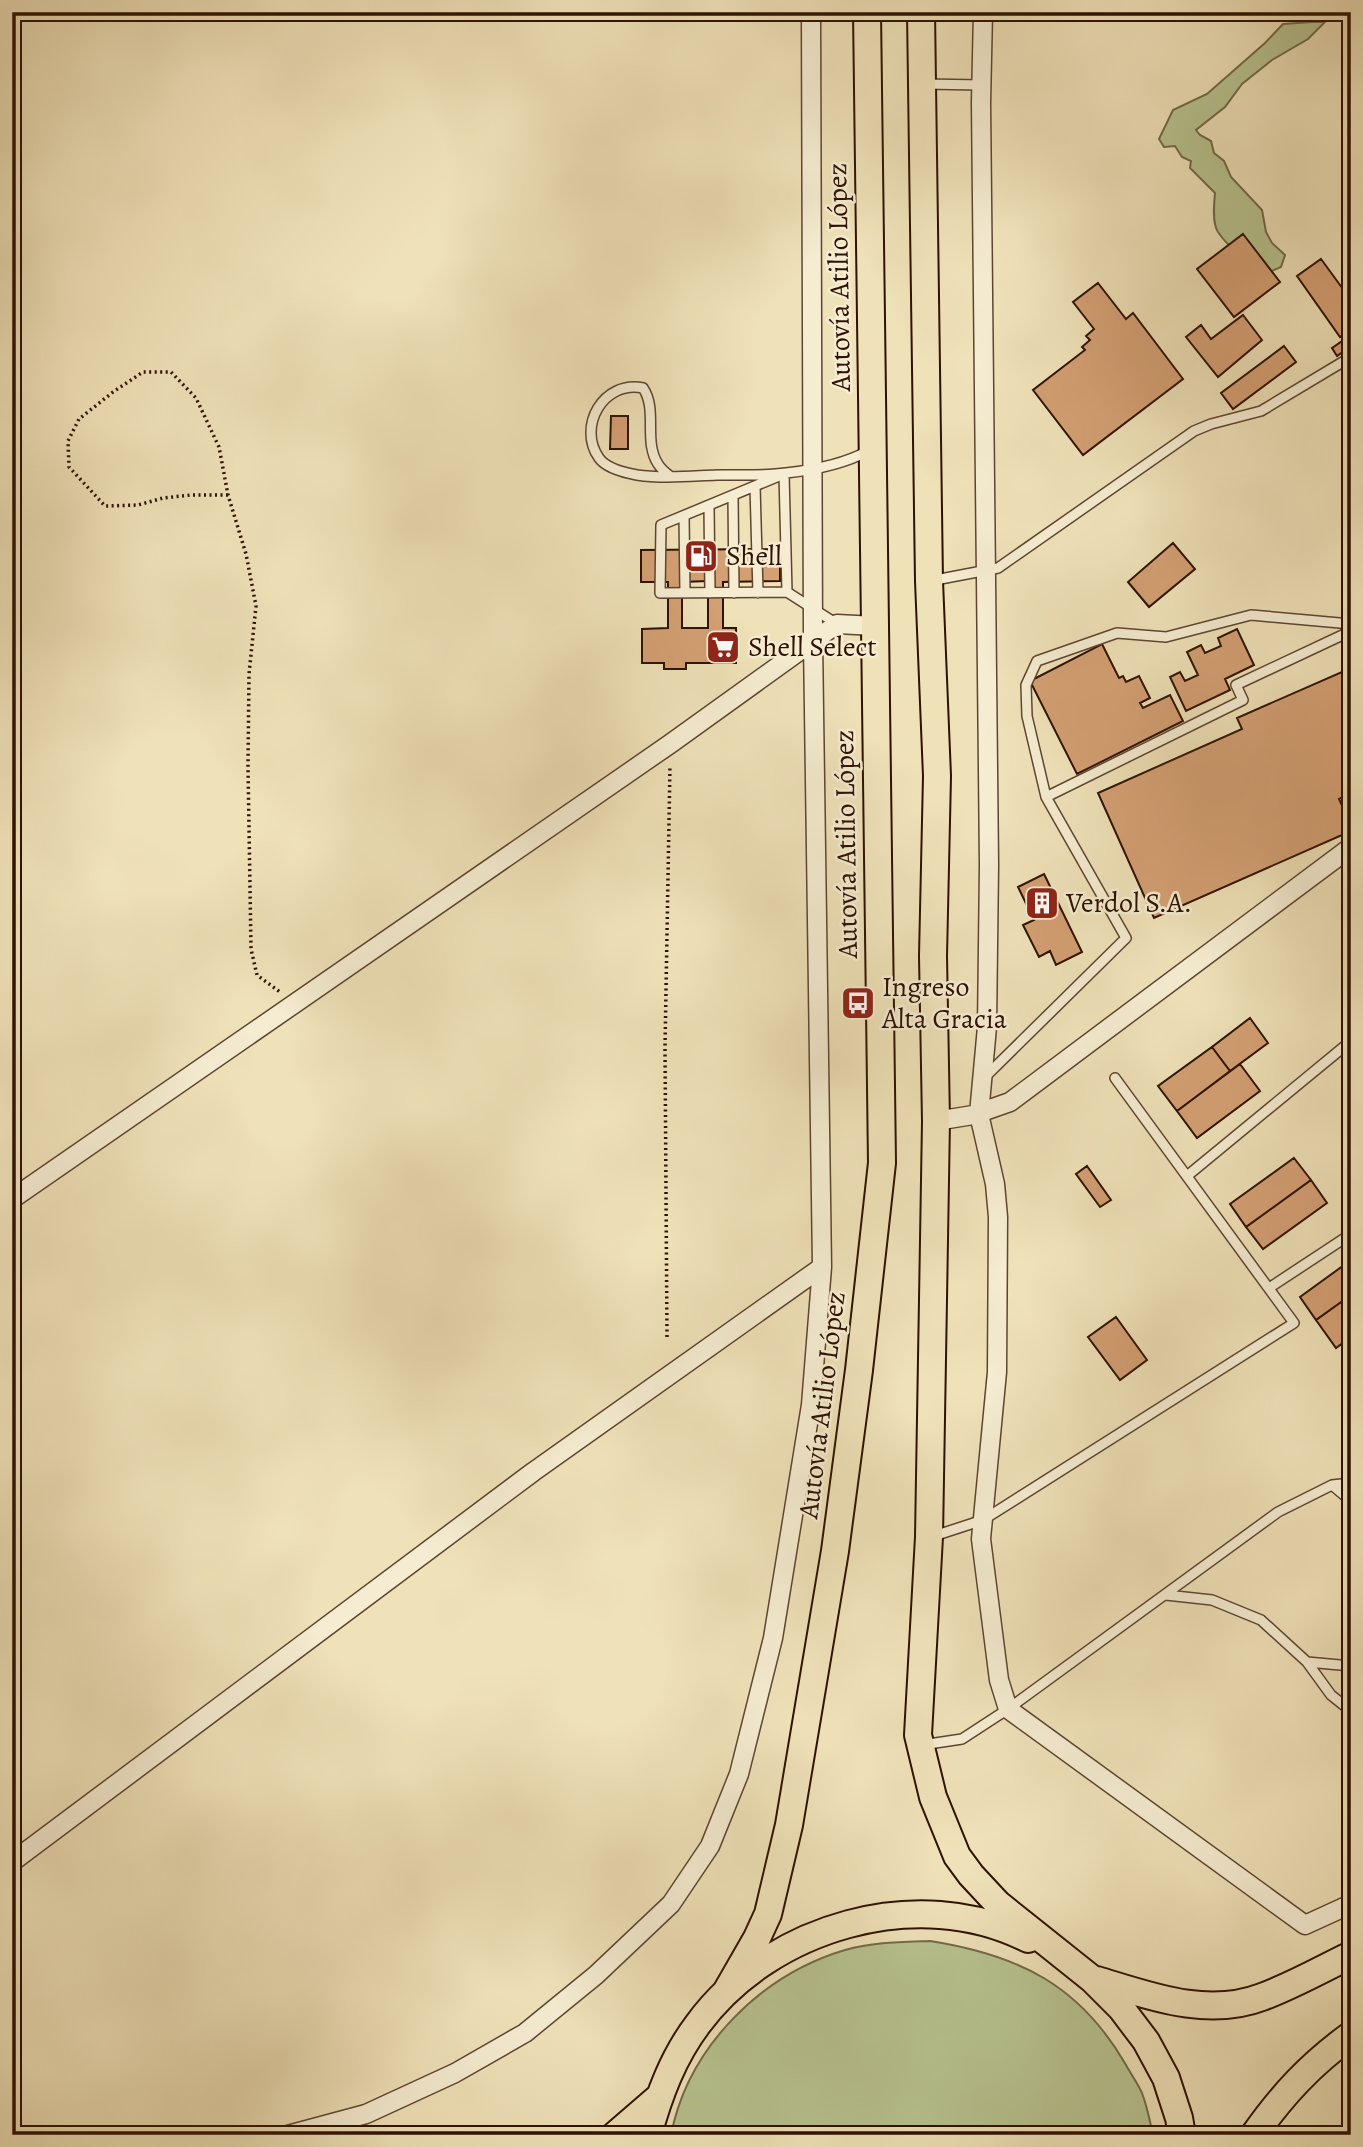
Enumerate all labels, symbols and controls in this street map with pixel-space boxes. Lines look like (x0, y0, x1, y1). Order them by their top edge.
street label: Autovía Atilio López (818, 162, 860, 393)
fuel station icon: Shell (682, 537, 720, 575)
place label: Shell (726, 537, 782, 575)
supermarket icon: Shell Select (704, 628, 742, 666)
place label: Shell Select (748, 628, 877, 666)
street label: Autovía Atilio López (825, 729, 867, 960)
building icon: Verdol S.A. (1023, 884, 1061, 922)
place label: Verdol S.A. (1065, 884, 1192, 922)
place label: Ingreso Alta Gracia (881, 968, 1007, 1038)
bus stop icon: Ingreso Alta Gracia (839, 984, 877, 1022)
street label: Autovía Atilio López (789, 1289, 855, 1522)

